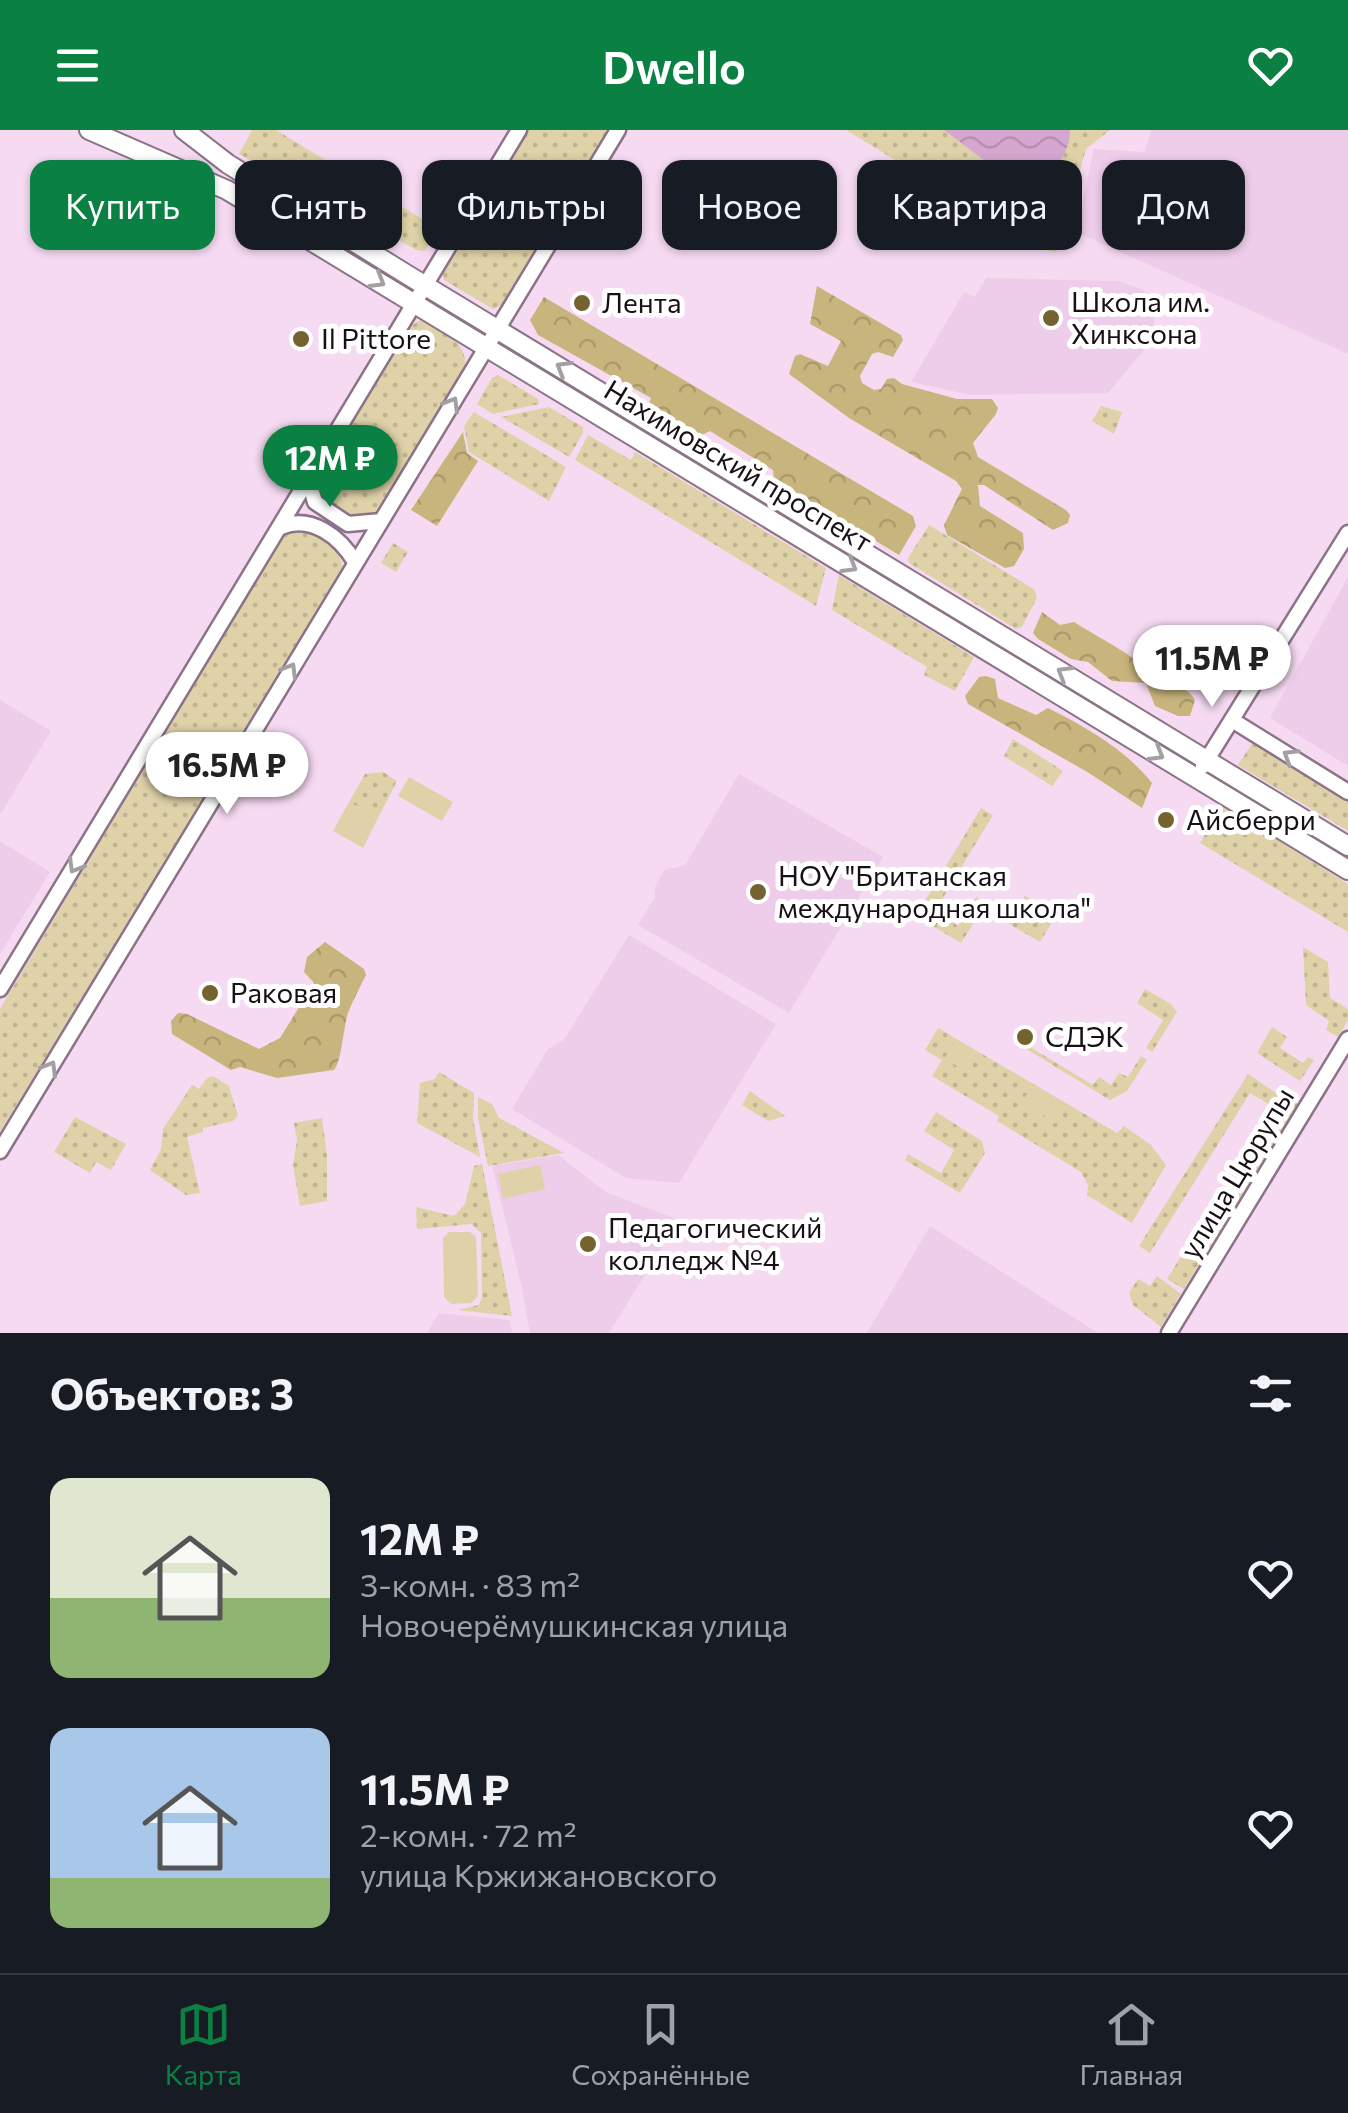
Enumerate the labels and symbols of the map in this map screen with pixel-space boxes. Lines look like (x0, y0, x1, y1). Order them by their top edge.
one-way arrow (367, 269, 385, 288)
place label: Школа им. Хинксона (1071, 284, 1210, 350)
place label: Лента (602, 285, 681, 319)
marker: Лента (571, 292, 593, 314)
marker: Школа им. Хинксона (1040, 307, 1062, 329)
place label: Il Pittore (321, 321, 431, 355)
marker: Il Pittore (290, 328, 312, 350)
one-way arrow (556, 361, 574, 380)
street label: Нахимовский проспект (599, 372, 878, 559)
one-way arrow (440, 397, 460, 415)
pin: 12M ₽ (260, 425, 400, 510)
one-way arrow (839, 554, 857, 573)
pin: 11.5M ₽ (1120, 625, 1304, 710)
one-way arrow (278, 663, 297, 681)
one-way arrow (1057, 666, 1075, 685)
pin: 16.5M ₽ (135, 732, 319, 817)
one-way arrow (1146, 742, 1164, 761)
one-way arrow (1283, 749, 1301, 768)
place label: Айсберри (1186, 802, 1316, 836)
marker: Айсберри (1155, 809, 1177, 831)
one-way arrow (68, 855, 87, 873)
place label: НОУ "Британская международная школа" (778, 858, 1091, 924)
marker: НОУ "Британская международная школа" (747, 881, 769, 903)
place label: Раковая (230, 975, 337, 1009)
marker: Раковая (199, 982, 221, 1004)
place label: СДЭК (1045, 1019, 1124, 1053)
marker: СДЭК (1014, 1026, 1036, 1048)
one-way arrow (38, 1061, 57, 1079)
street label: улица Цюрупы (1172, 1081, 1300, 1264)
place label: Педагогический колледж №4 (608, 1210, 822, 1276)
marker: Педагогический колледж №4 (577, 1233, 599, 1255)

